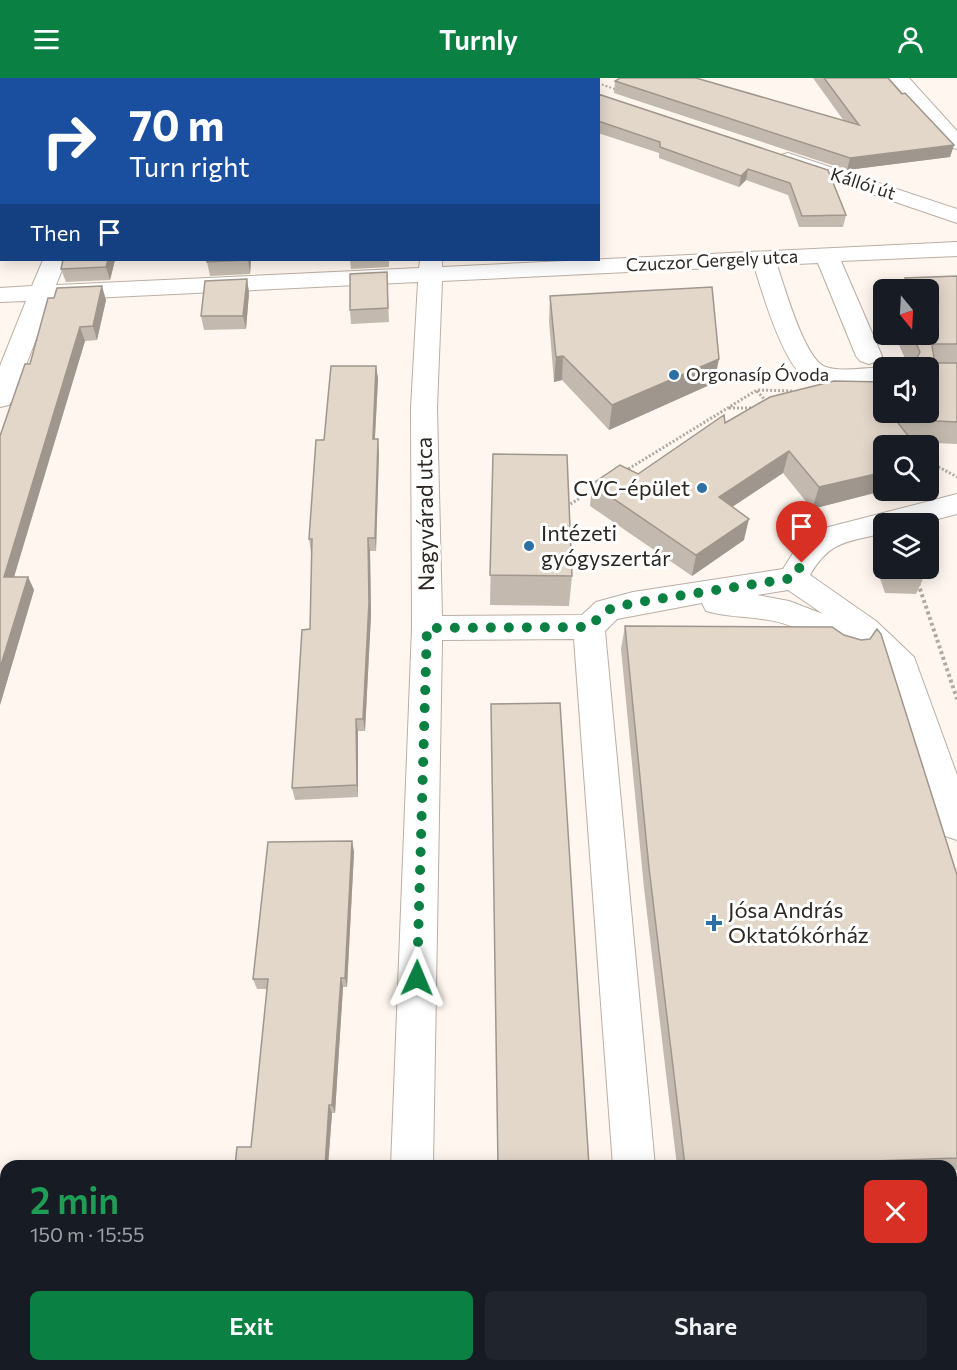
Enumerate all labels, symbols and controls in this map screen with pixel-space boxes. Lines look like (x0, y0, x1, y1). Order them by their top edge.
icon: menu (30, 23, 63, 56)
text: Turnly (439, 23, 518, 56)
icon: person (894, 23, 927, 56)
text: 70 m (129, 98, 224, 150)
icon: right (30, 102, 108, 180)
text: Turn right (129, 150, 249, 183)
street label: Kállói út (828, 162, 898, 204)
icon: arrive (93, 216, 126, 249)
text: Then (30, 219, 81, 246)
street label: Czuczor Gergely utca (625, 245, 799, 275)
north arrow (873, 279, 939, 345)
map controls (873, 279, 939, 579)
button: sound (873, 357, 939, 423)
place label: Orgonasíp Óvoda (686, 363, 829, 385)
marker: Orgonasíp Óvoda (667, 368, 681, 382)
button: search (873, 435, 939, 501)
street label: Nagyvárad utca (410, 437, 439, 591)
place label: CVC-épület (573, 474, 690, 501)
marker: CVC-épület (695, 481, 709, 495)
pin (776, 501, 827, 563)
icon: arrive (785, 510, 818, 543)
button: layers (873, 513, 939, 579)
place label: Intézeti gyógyszertár (541, 519, 671, 571)
marker: Intézeti gyógyszertár (522, 539, 536, 553)
place label: Jósa András Oktatókórház (728, 896, 869, 948)
marker: Jósa András Oktatókórház (705, 914, 723, 932)
position arrow (385, 946, 449, 1010)
text: 2 min (30, 1177, 119, 1221)
button: close (864, 1180, 927, 1243)
text: 150 m · 15:55 (30, 1222, 145, 1246)
button: Exit (30, 1291, 473, 1360)
button: Share (485, 1291, 927, 1360)

